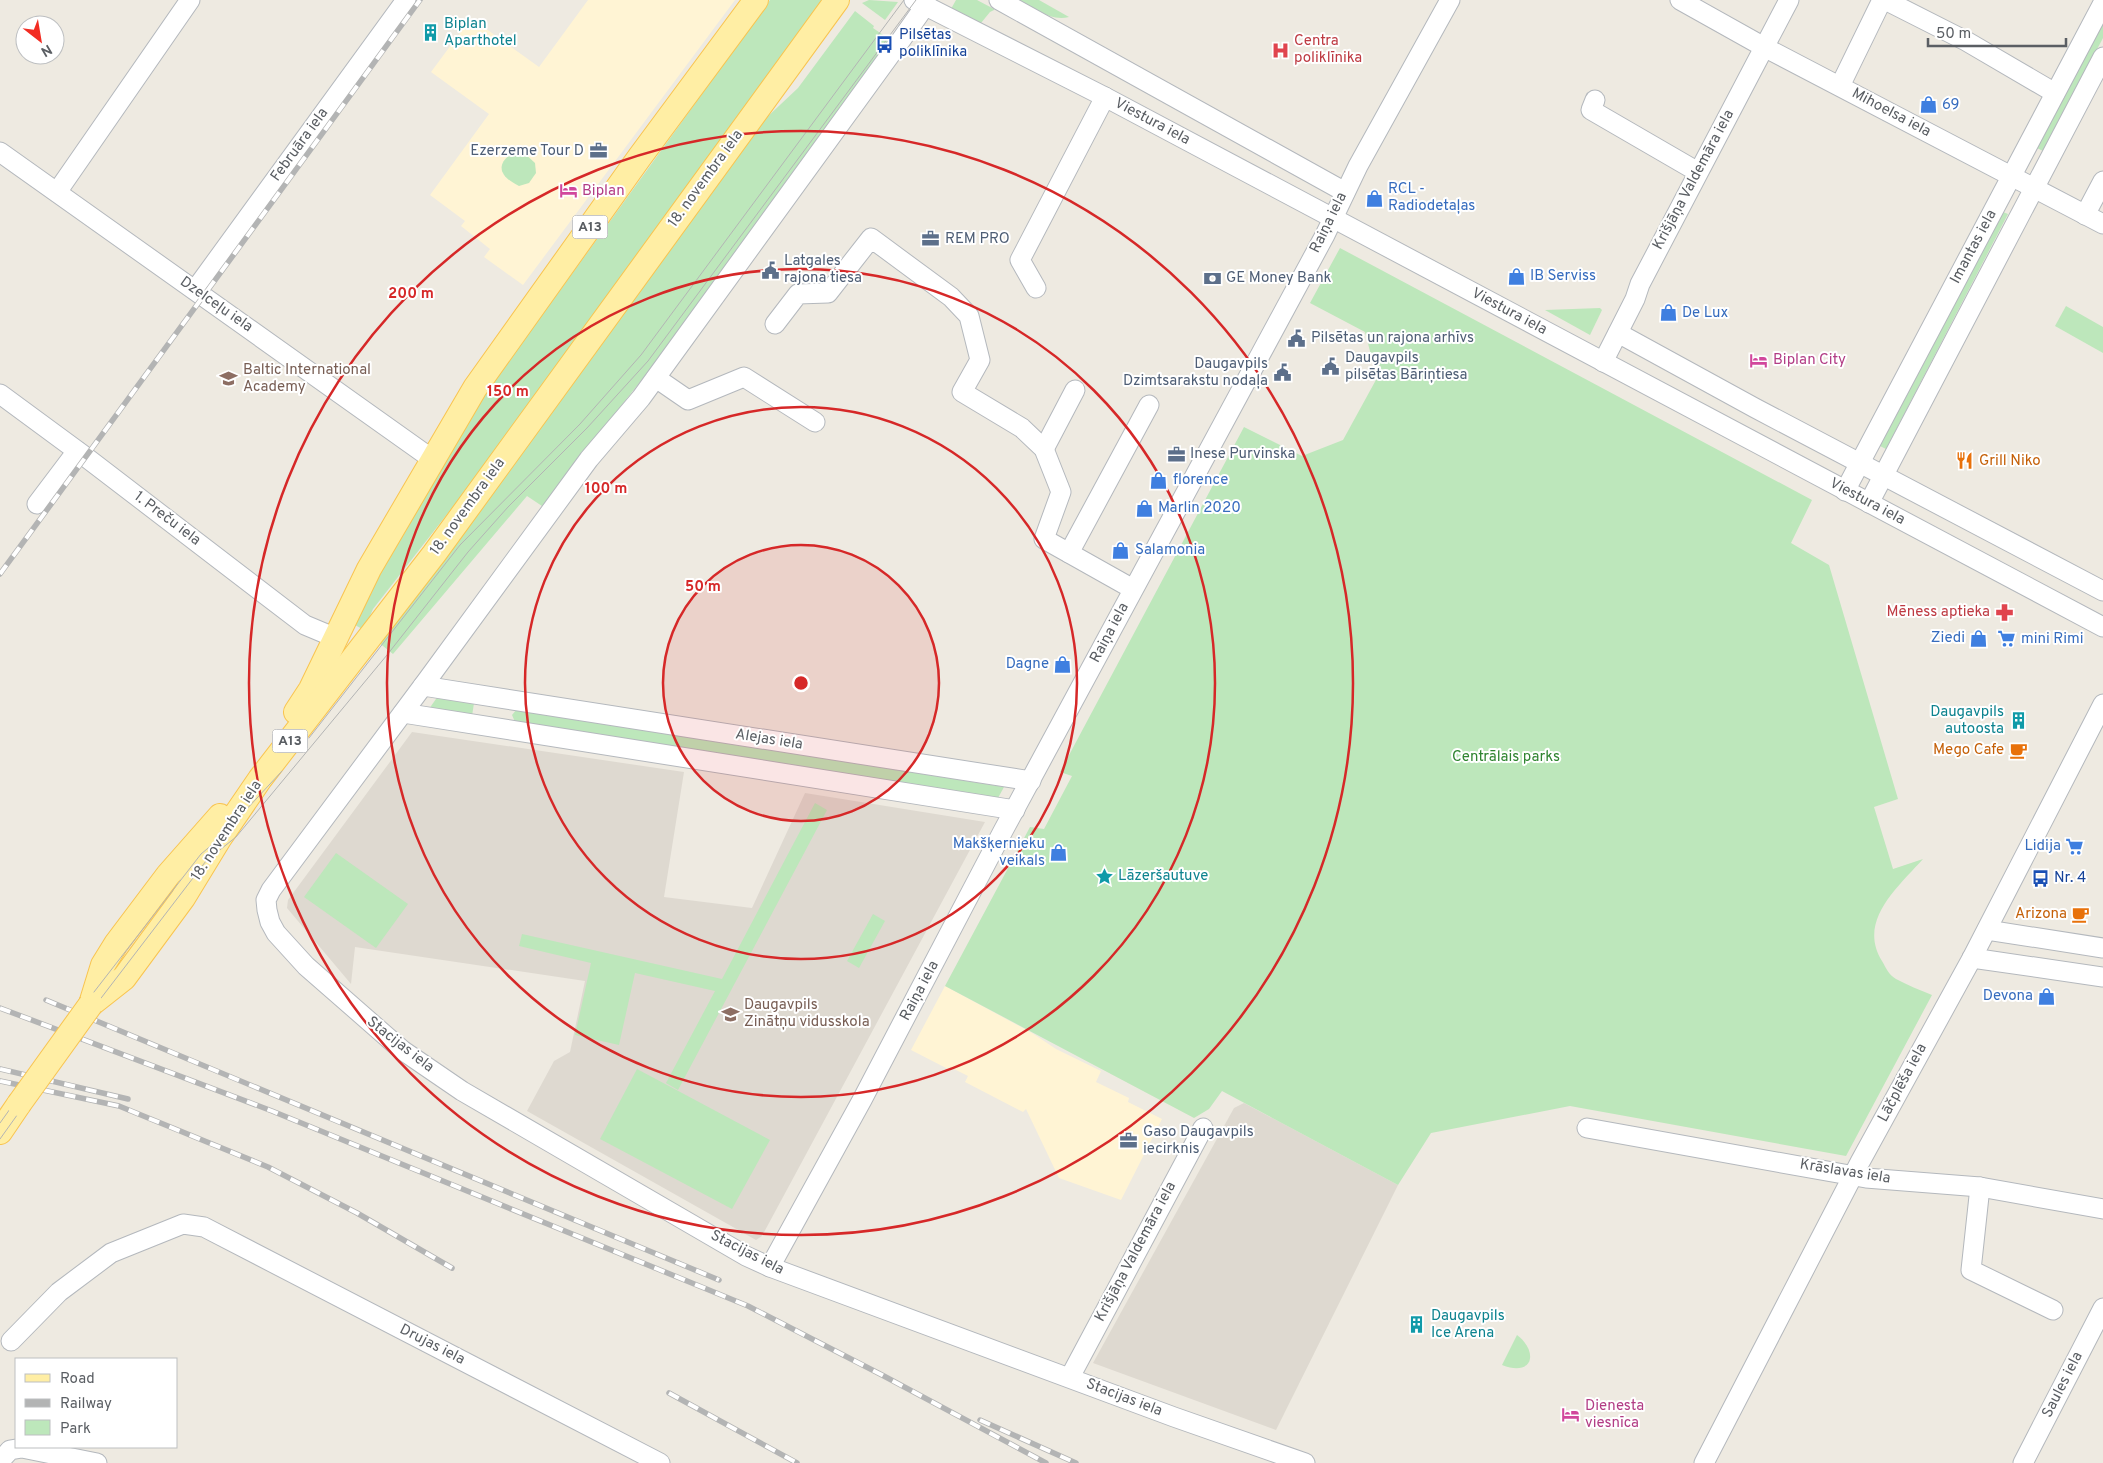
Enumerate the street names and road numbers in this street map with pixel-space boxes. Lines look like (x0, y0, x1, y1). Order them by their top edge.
street label: Mihoelsa iela (1848, 84, 1934, 142)
street label: Viestura iela (1111, 94, 1193, 150)
street label: Februāra iela (267, 104, 333, 186)
street label: Krišjāņa Valdemāra iela (1649, 107, 1739, 253)
street label: 18. novembra iela (664, 126, 748, 232)
street label: Raiņa iela (1306, 190, 1352, 256)
street label: Imantas iela (1947, 207, 2001, 287)
road number: A13 (572, 216, 608, 238)
street label: Dzelceļu iela (176, 273, 256, 337)
street label: Viestura iela (1468, 284, 1550, 340)
street label: 18. novembra iela (426, 454, 510, 560)
street label: Viestura iela (1826, 474, 1908, 530)
street label: 1. Preču iela (130, 488, 204, 550)
street label: Raiņa iela (1086, 600, 1134, 666)
street label: Alejas iela (734, 725, 804, 755)
road number: A13 (272, 729, 308, 752)
street label: 18. novembra iela (187, 777, 267, 885)
street label: Raiņa iela (896, 958, 944, 1024)
street label: Stacijas iela (363, 1013, 437, 1077)
street label: Lāčplēša iela (1874, 1040, 1932, 1126)
street label: Krāslavas iela (1798, 1155, 1892, 1189)
street label: Krišjāņa Valdemāra iela (1091, 1179, 1181, 1325)
street label: Stacijas iela (707, 1226, 787, 1280)
street label: Drujas iela (396, 1320, 468, 1370)
street label: Saules iela (2038, 1349, 2088, 1421)
street label: Stacijas iela (1083, 1375, 1165, 1421)

